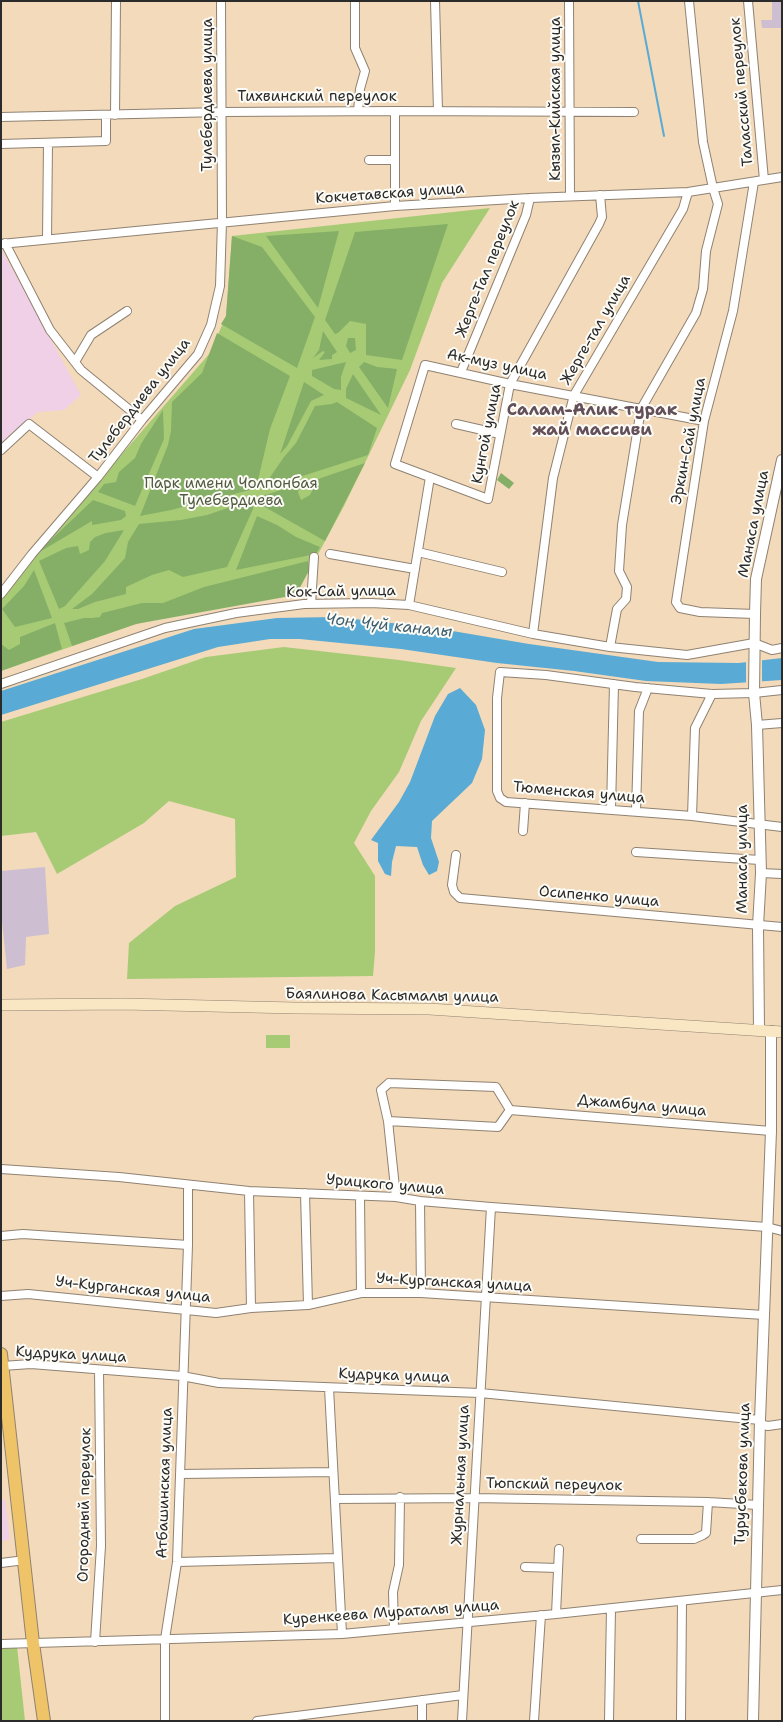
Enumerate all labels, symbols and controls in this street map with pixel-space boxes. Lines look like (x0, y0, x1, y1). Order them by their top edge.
street label: Кызыл-Кийская улица (547, 17, 565, 181)
street label: Таласский переулок (727, 17, 757, 167)
street label: Тулебердиева улица (199, 18, 217, 172)
street label: Тихвинский переулок (237, 88, 397, 106)
street label: Кокчетавская улица (315, 180, 465, 208)
street label: Жерге-Тал переулок (452, 198, 524, 340)
street label: Жерге-тал улица (557, 272, 635, 388)
street label: Тулебердиева улица (86, 335, 194, 467)
street label: Ак-муз улица (445, 346, 549, 384)
street label: Эркин-Сай улица (668, 376, 710, 506)
street label: Кунгой улица (468, 382, 506, 486)
district label: Салам-Алик турак жай массиви (507, 401, 677, 441)
street label: Манаса улица (735, 469, 773, 579)
park label: Парк имени Чолпонбая Тулебердиева (144, 475, 318, 510)
street label: Кок-Сай улица (286, 582, 396, 602)
water label: Чоң Чүй каналы (325, 610, 453, 642)
street label: Тюменская улица (512, 778, 646, 808)
street label: Манаса улица (734, 805, 752, 913)
street label: Осипенко улица (538, 883, 660, 911)
street label: Баялинова Касымалы улица (285, 985, 499, 1007)
street label: Джамбула улица (577, 1091, 707, 1121)
street label: Урицкого улица (325, 1171, 445, 1199)
street label: Уч-Курганская улица (376, 1270, 532, 1296)
street label: Уч-Курганская улица (55, 1273, 211, 1307)
street label: Кудрука улица (15, 1343, 127, 1367)
street label: Кудрука улица (338, 1365, 450, 1387)
street label: Турусбекова улица (732, 1403, 754, 1545)
street label: Журнальная улица (448, 1404, 474, 1546)
street label: Атбашинская улица (153, 1407, 177, 1559)
street label: Огородный переулок (75, 1428, 95, 1582)
street label: Тюпский переулок (486, 1475, 622, 1495)
street label: Куренкеева Мураталы улица (282, 1596, 500, 1630)

